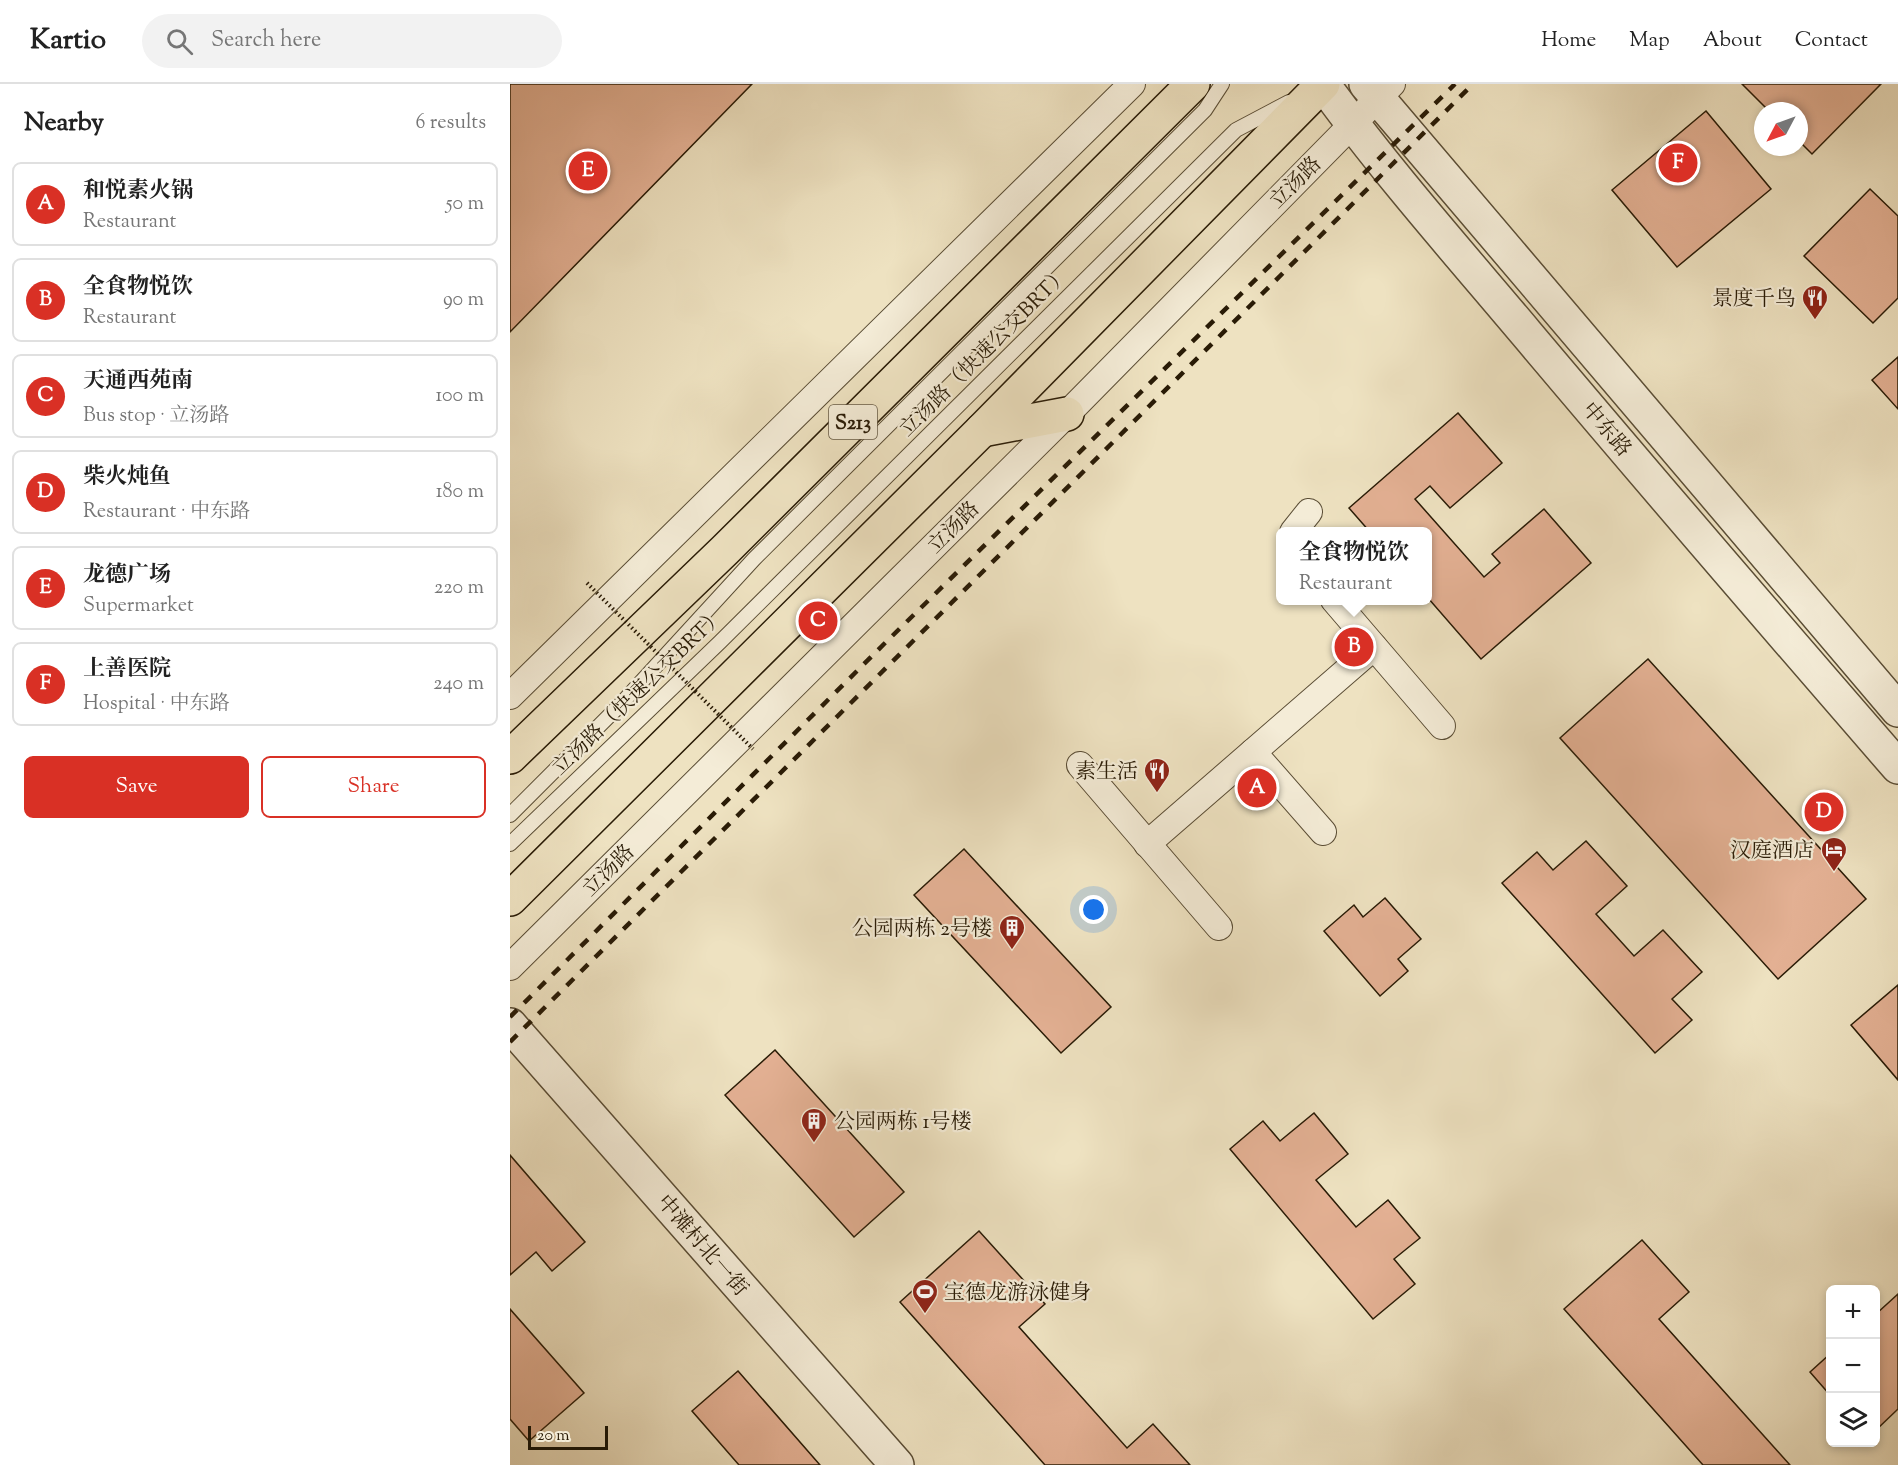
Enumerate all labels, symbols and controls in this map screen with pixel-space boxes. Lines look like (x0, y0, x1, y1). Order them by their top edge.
search box (142, 14, 562, 68)
text: Kartio (30, 21, 106, 61)
icon: search (163, 25, 196, 58)
text: Search here (211, 25, 321, 57)
text: Home (1541, 26, 1596, 56)
text: Map (1629, 26, 1670, 56)
text: About (1703, 26, 1762, 56)
text: Contact (1795, 26, 1868, 56)
north arrow (1754, 102, 1808, 156)
text: Nearby (24, 105, 104, 142)
text: 6 results (416, 109, 486, 138)
pin: F (1658, 140, 1698, 185)
pin: E (568, 148, 608, 194)
street label: 立汤路 (1264, 151, 1329, 216)
text: 和悦素火锅 (83, 176, 193, 208)
text: A (37, 190, 54, 219)
text: 50 m (446, 190, 484, 219)
text: Restaurant (83, 208, 176, 237)
street label: 立汤路（快速公交BRT） (893, 260, 1077, 444)
text: 全食物悦饮 (83, 272, 193, 304)
restaurant icon: 景度千鸟 (1800, 283, 1830, 321)
place label: 景度千鸟 (1712, 285, 1796, 315)
text: B (39, 286, 52, 315)
text: 90 m (443, 286, 484, 315)
text: Restaurant (83, 304, 176, 333)
text: 天通西苑南 (83, 366, 193, 398)
text: C (37, 382, 54, 411)
text: 100 m (435, 382, 484, 411)
street label: 中东路 (1574, 397, 1637, 464)
text: Bus stop · 立汤路 (83, 402, 229, 431)
road number: S213 (829, 405, 877, 439)
text: 柴火炖鱼 (83, 462, 171, 494)
text: D (38, 478, 53, 507)
text: 180 m (436, 478, 484, 507)
street label: 立汤路 (922, 496, 987, 561)
text: Restaurant · 中东路 (83, 498, 250, 527)
popup (1276, 527, 1432, 605)
text: 全食物悦饮 (1299, 538, 1409, 570)
text: 龙德广场 (83, 560, 171, 592)
text: Restaurant (1299, 570, 1392, 599)
text: E (39, 574, 52, 603)
text: 220 m (434, 574, 484, 603)
text: Supermarket (83, 592, 194, 621)
pin: C (798, 598, 838, 644)
street label: 立汤路（快速公交BRT） (546, 602, 733, 783)
pin: B (1334, 624, 1374, 670)
text: 上善医院 (83, 654, 171, 686)
text: F (40, 670, 51, 699)
text: 240 m (433, 670, 484, 699)
text: Hospital · 中东路 (83, 690, 230, 719)
button: Save (24, 756, 249, 818)
button: Share (261, 756, 486, 818)
restaurant icon: 素生活 (1142, 756, 1172, 794)
place label: 素生活 (1075, 758, 1138, 788)
pin: A (1238, 766, 1276, 810)
pin: D (1804, 790, 1844, 834)
hotel icon: 汉庭酒店 (1819, 835, 1849, 873)
place label: 汉庭酒店 (1730, 837, 1814, 867)
street label: 立汤路 (577, 839, 642, 904)
your location (1079, 895, 1108, 924)
building icon: 公园两栋 2号楼 (997, 913, 1027, 951)
place label: 公园两栋 2号楼 (852, 915, 992, 945)
building icon: 公园两栋 1号楼 (799, 1106, 829, 1144)
place label: 公园两栋 1号楼 (834, 1108, 972, 1138)
street label: 中滩村北一街 (649, 1189, 754, 1304)
sports icon: 宝德龙游泳健身 (910, 1277, 940, 1315)
place label: 宝德龙游泳健身 (944, 1279, 1091, 1309)
map controls (1826, 1285, 1880, 1447)
button: + (1826, 1285, 1880, 1339)
button: − (1826, 1339, 1880, 1393)
button: layers (1826, 1393, 1880, 1447)
scale bar (528, 1423, 608, 1450)
text: 20 m (537, 1425, 570, 1448)

